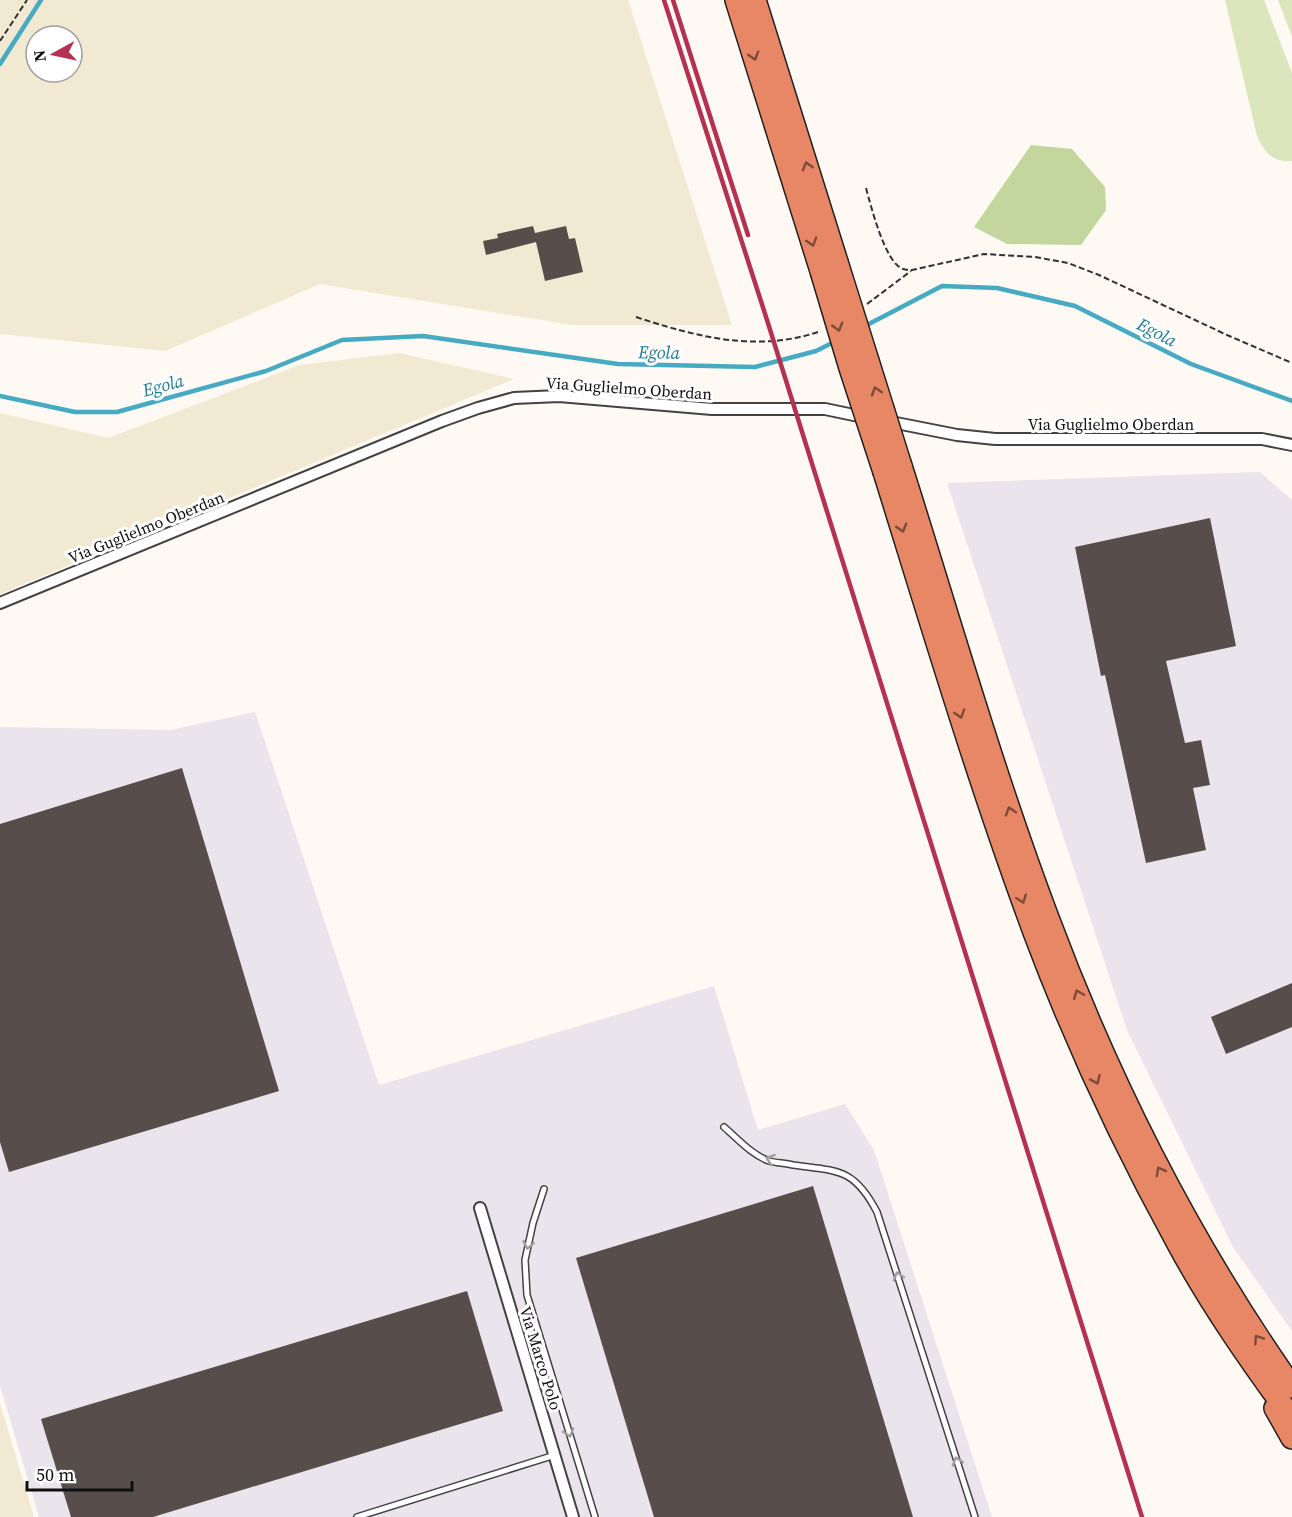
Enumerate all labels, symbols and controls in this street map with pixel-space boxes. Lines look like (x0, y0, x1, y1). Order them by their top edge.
north arrow (24, 24, 84, 84)
text: N (27, 48, 51, 63)
one-way arrow (747, 50, 759, 61)
one-way arrow (802, 161, 814, 172)
one-way arrow (805, 236, 817, 247)
water label: Egola (1132, 311, 1182, 353)
one-way arrow (830, 322, 843, 332)
water label: Egola (637, 339, 681, 365)
water label: Egola (139, 367, 187, 403)
street label: Via Guglielmo Oberdan (545, 371, 713, 405)
one-way arrow (871, 386, 884, 397)
street label: Via Guglielmo Oberdan (1028, 413, 1194, 435)
street label: Via Guglielmo Oberdan (65, 486, 228, 568)
one-way arrow (895, 522, 907, 533)
one-way arrow (953, 708, 965, 719)
one-way arrow (1005, 806, 1017, 817)
one-way arrow (1015, 893, 1028, 904)
one-way arrow (1073, 989, 1085, 1000)
one-way arrow (1089, 1073, 1101, 1084)
one-way arrow (765, 1154, 776, 1167)
one-way arrow (1156, 1167, 1167, 1177)
one-way arrow (522, 1239, 535, 1249)
one-way arrow (893, 1271, 905, 1282)
street label: Via Marco Polo (515, 1303, 567, 1413)
one-way arrow (1254, 1335, 1265, 1346)
one-way arrow (562, 1427, 574, 1438)
scale bar (27, 1454, 132, 1492)
one-way arrow (952, 1456, 965, 1467)
text: 50 m (36, 1462, 74, 1487)

